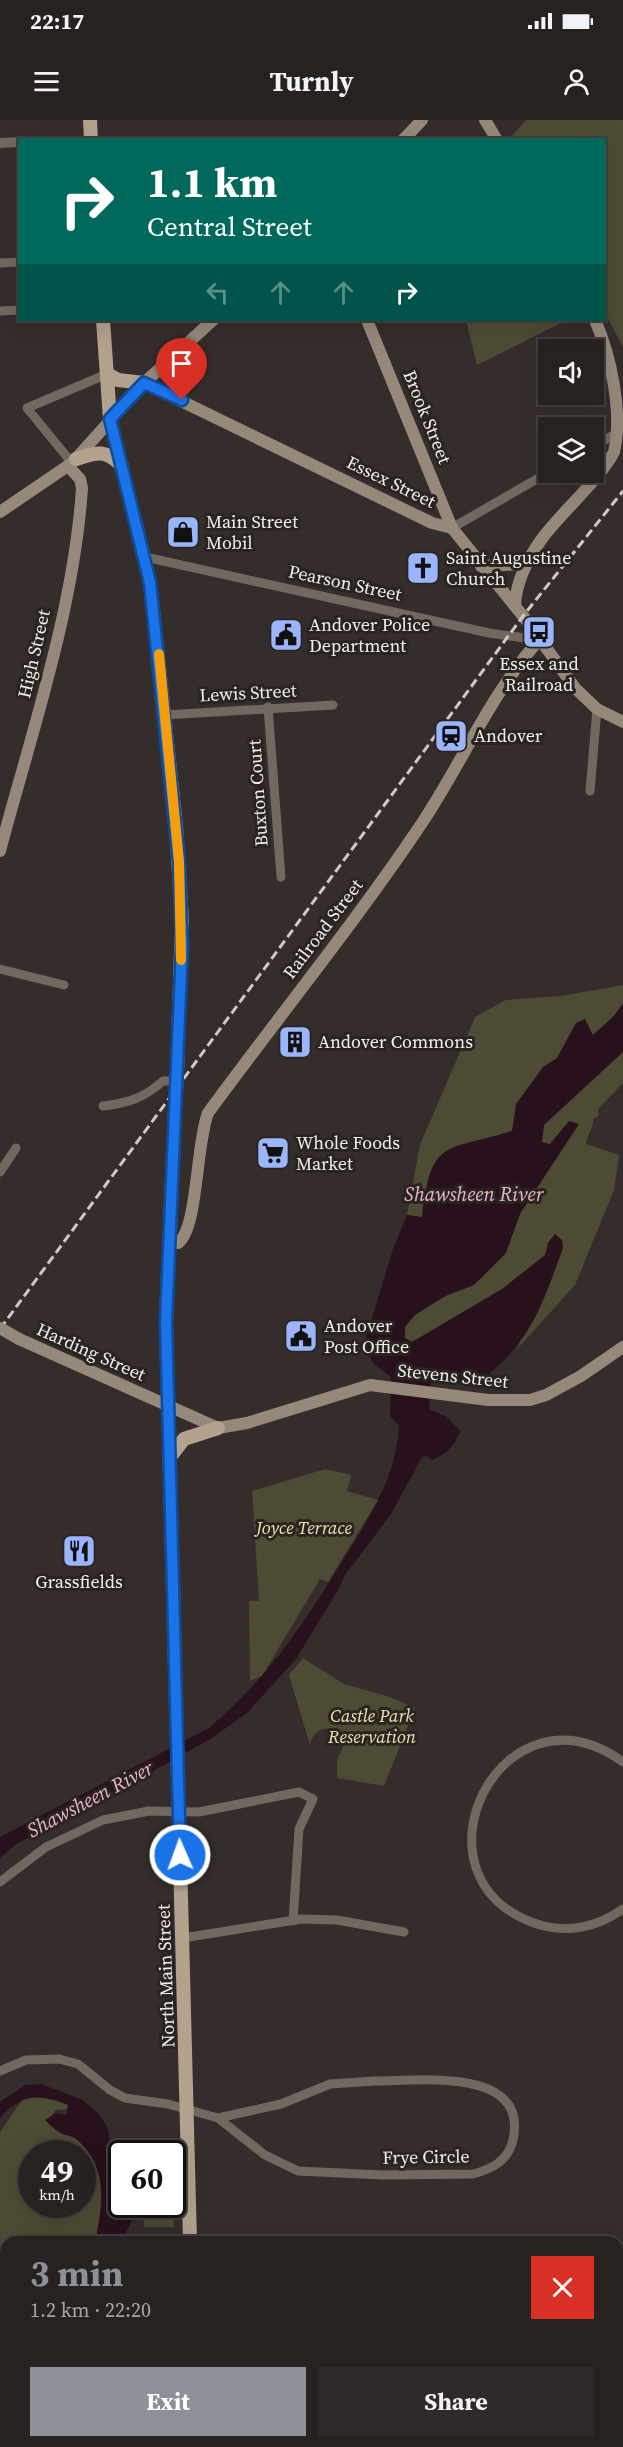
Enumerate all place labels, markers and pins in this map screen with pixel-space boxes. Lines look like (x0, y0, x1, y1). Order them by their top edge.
pin (156, 338, 207, 400)
place label: Main Street Mobil (206, 509, 298, 555)
shop icon: Main Street Mobil (165, 514, 201, 550)
place label: Saint Augustine Church (446, 545, 571, 591)
church icon: Saint Augustine Church (405, 550, 441, 586)
place label: Andover Police Department (309, 612, 430, 658)
bus stop icon: Essex and Railroad (521, 614, 557, 650)
public building icon: Andover Police Department (268, 617, 304, 653)
place label: Essex and Railroad (499, 651, 579, 697)
station icon: Andover (433, 718, 469, 754)
place label: Andover (474, 723, 543, 748)
building icon: Andover Commons (277, 1024, 313, 1060)
place label: Andover Commons (318, 1029, 473, 1054)
place label: Whole Foods Market (296, 1130, 400, 1176)
supermarket icon: Whole Foods Market (255, 1135, 291, 1171)
place label: Andover Post Office (324, 1313, 409, 1359)
public building icon: Andover Post Office (283, 1318, 319, 1354)
restaurant icon: Grassfields (61, 1533, 97, 1569)
place label: Grassfields (35, 1569, 123, 1594)

